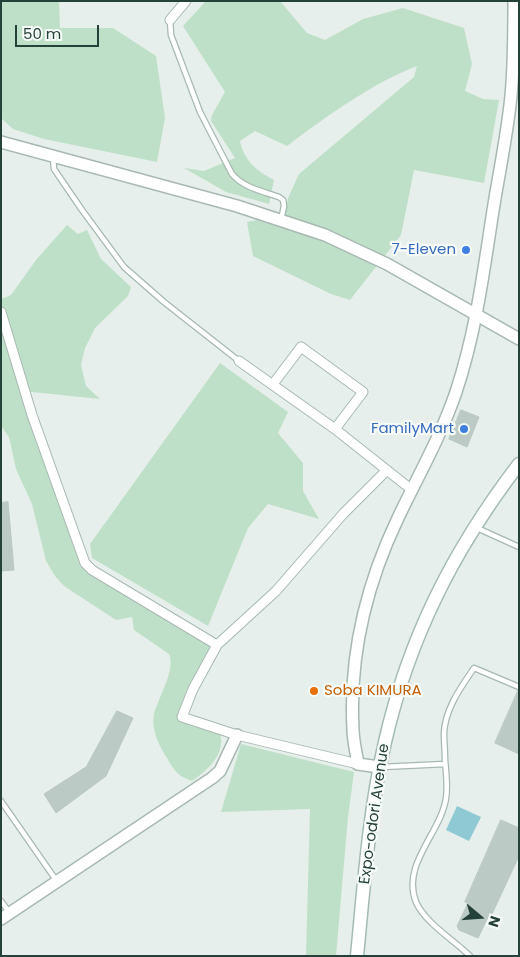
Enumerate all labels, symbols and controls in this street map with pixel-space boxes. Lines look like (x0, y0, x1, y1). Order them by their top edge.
scale bar (18, 15, 101, 47)
text: 50 m (23, 23, 61, 44)
place label: 7-Eleven (392, 241, 456, 259)
marker: 7-Eleven (460, 244, 472, 256)
place label: FamilyMart (371, 420, 454, 438)
marker: FamilyMart (458, 423, 470, 435)
place label: Soba KIMURA (324, 682, 422, 700)
marker: Soba KIMURA (308, 685, 320, 697)
street label: Expo-odori Avenue (356, 743, 394, 885)
north arrow (455, 892, 505, 942)
text: N (483, 914, 505, 930)

